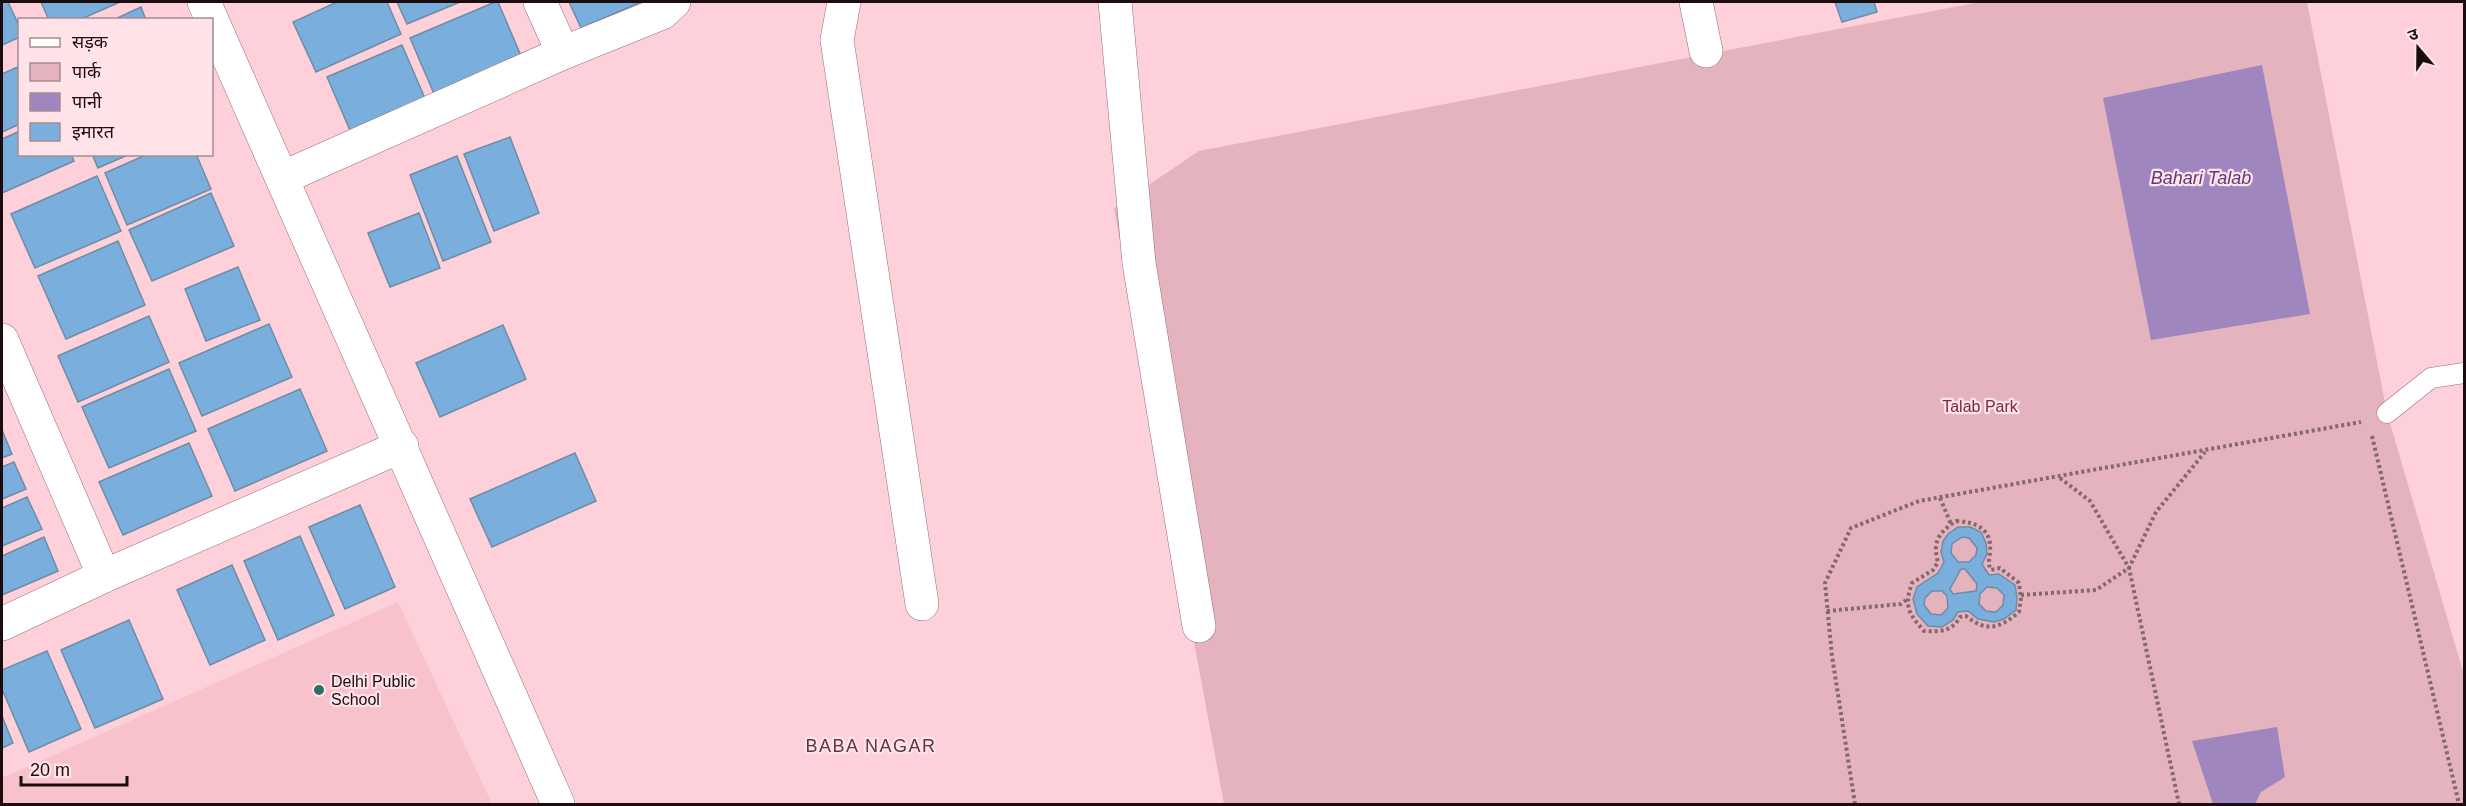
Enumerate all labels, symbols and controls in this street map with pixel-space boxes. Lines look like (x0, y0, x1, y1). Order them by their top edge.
legend (18, 18, 213, 156)
north arrow (2388, 18, 2448, 78)
text: उ (2406, 25, 2421, 44)
text: सड़क (72, 32, 109, 52)
text: पार्क (72, 61, 102, 82)
text: पानी (72, 92, 102, 112)
text: इमारत (72, 122, 115, 142)
water label: Bahari Talab (2151, 168, 2251, 188)
park label: Talab Park (1942, 398, 2019, 415)
place label: Delhi Public School (331, 673, 415, 708)
marker: Delhi Public School (312, 683, 326, 697)
district label: BABA NAGAR (805, 736, 937, 756)
scale bar (21, 749, 128, 787)
text: 20 m (30, 760, 70, 780)

